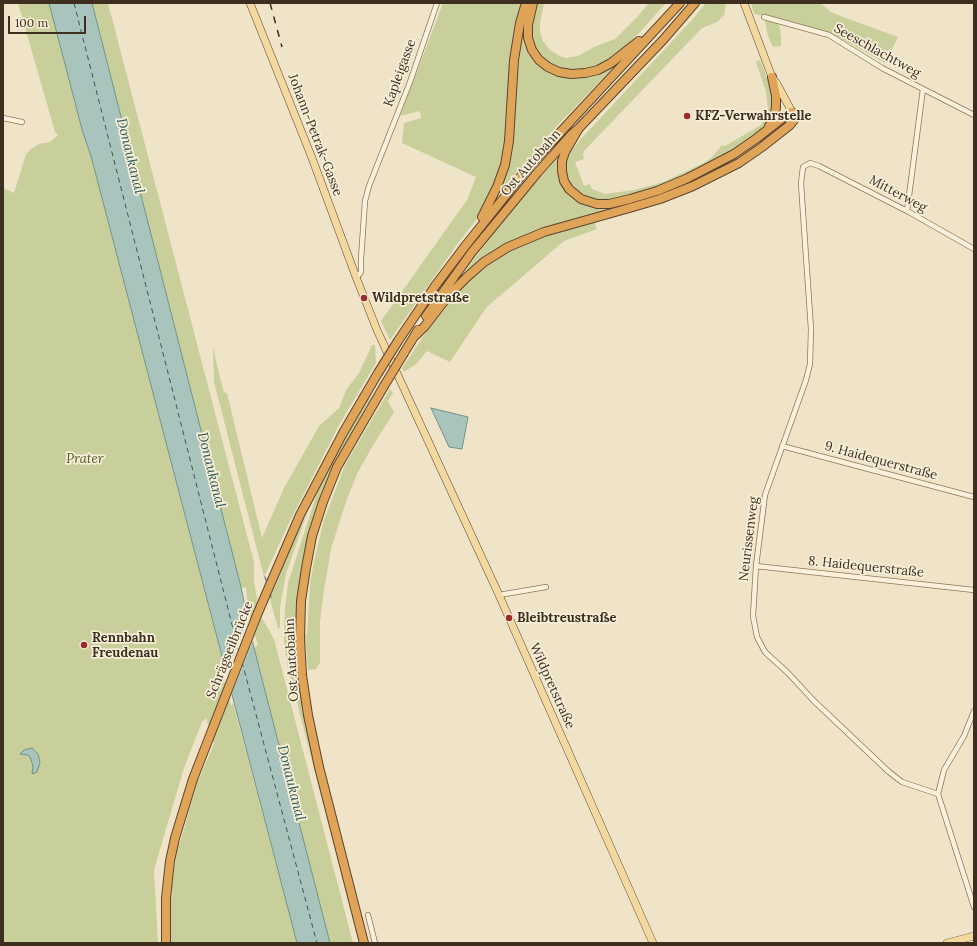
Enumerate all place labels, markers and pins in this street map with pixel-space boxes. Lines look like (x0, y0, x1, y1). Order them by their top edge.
place label: KFZ-Verwahrstelle (695, 108, 812, 124)
marker: KFZ-Verwahrstelle (682, 111, 692, 121)
place label: Wildpretstraße (372, 290, 469, 306)
marker: Wildpretstraße (359, 293, 369, 303)
place label: Bleibtreustraße (517, 610, 616, 626)
marker: Bleibtreustraße (504, 613, 514, 623)
place label: Rennbahn Freudenau (92, 630, 158, 661)
marker: Rennbahn Freudenau (79, 640, 89, 650)

